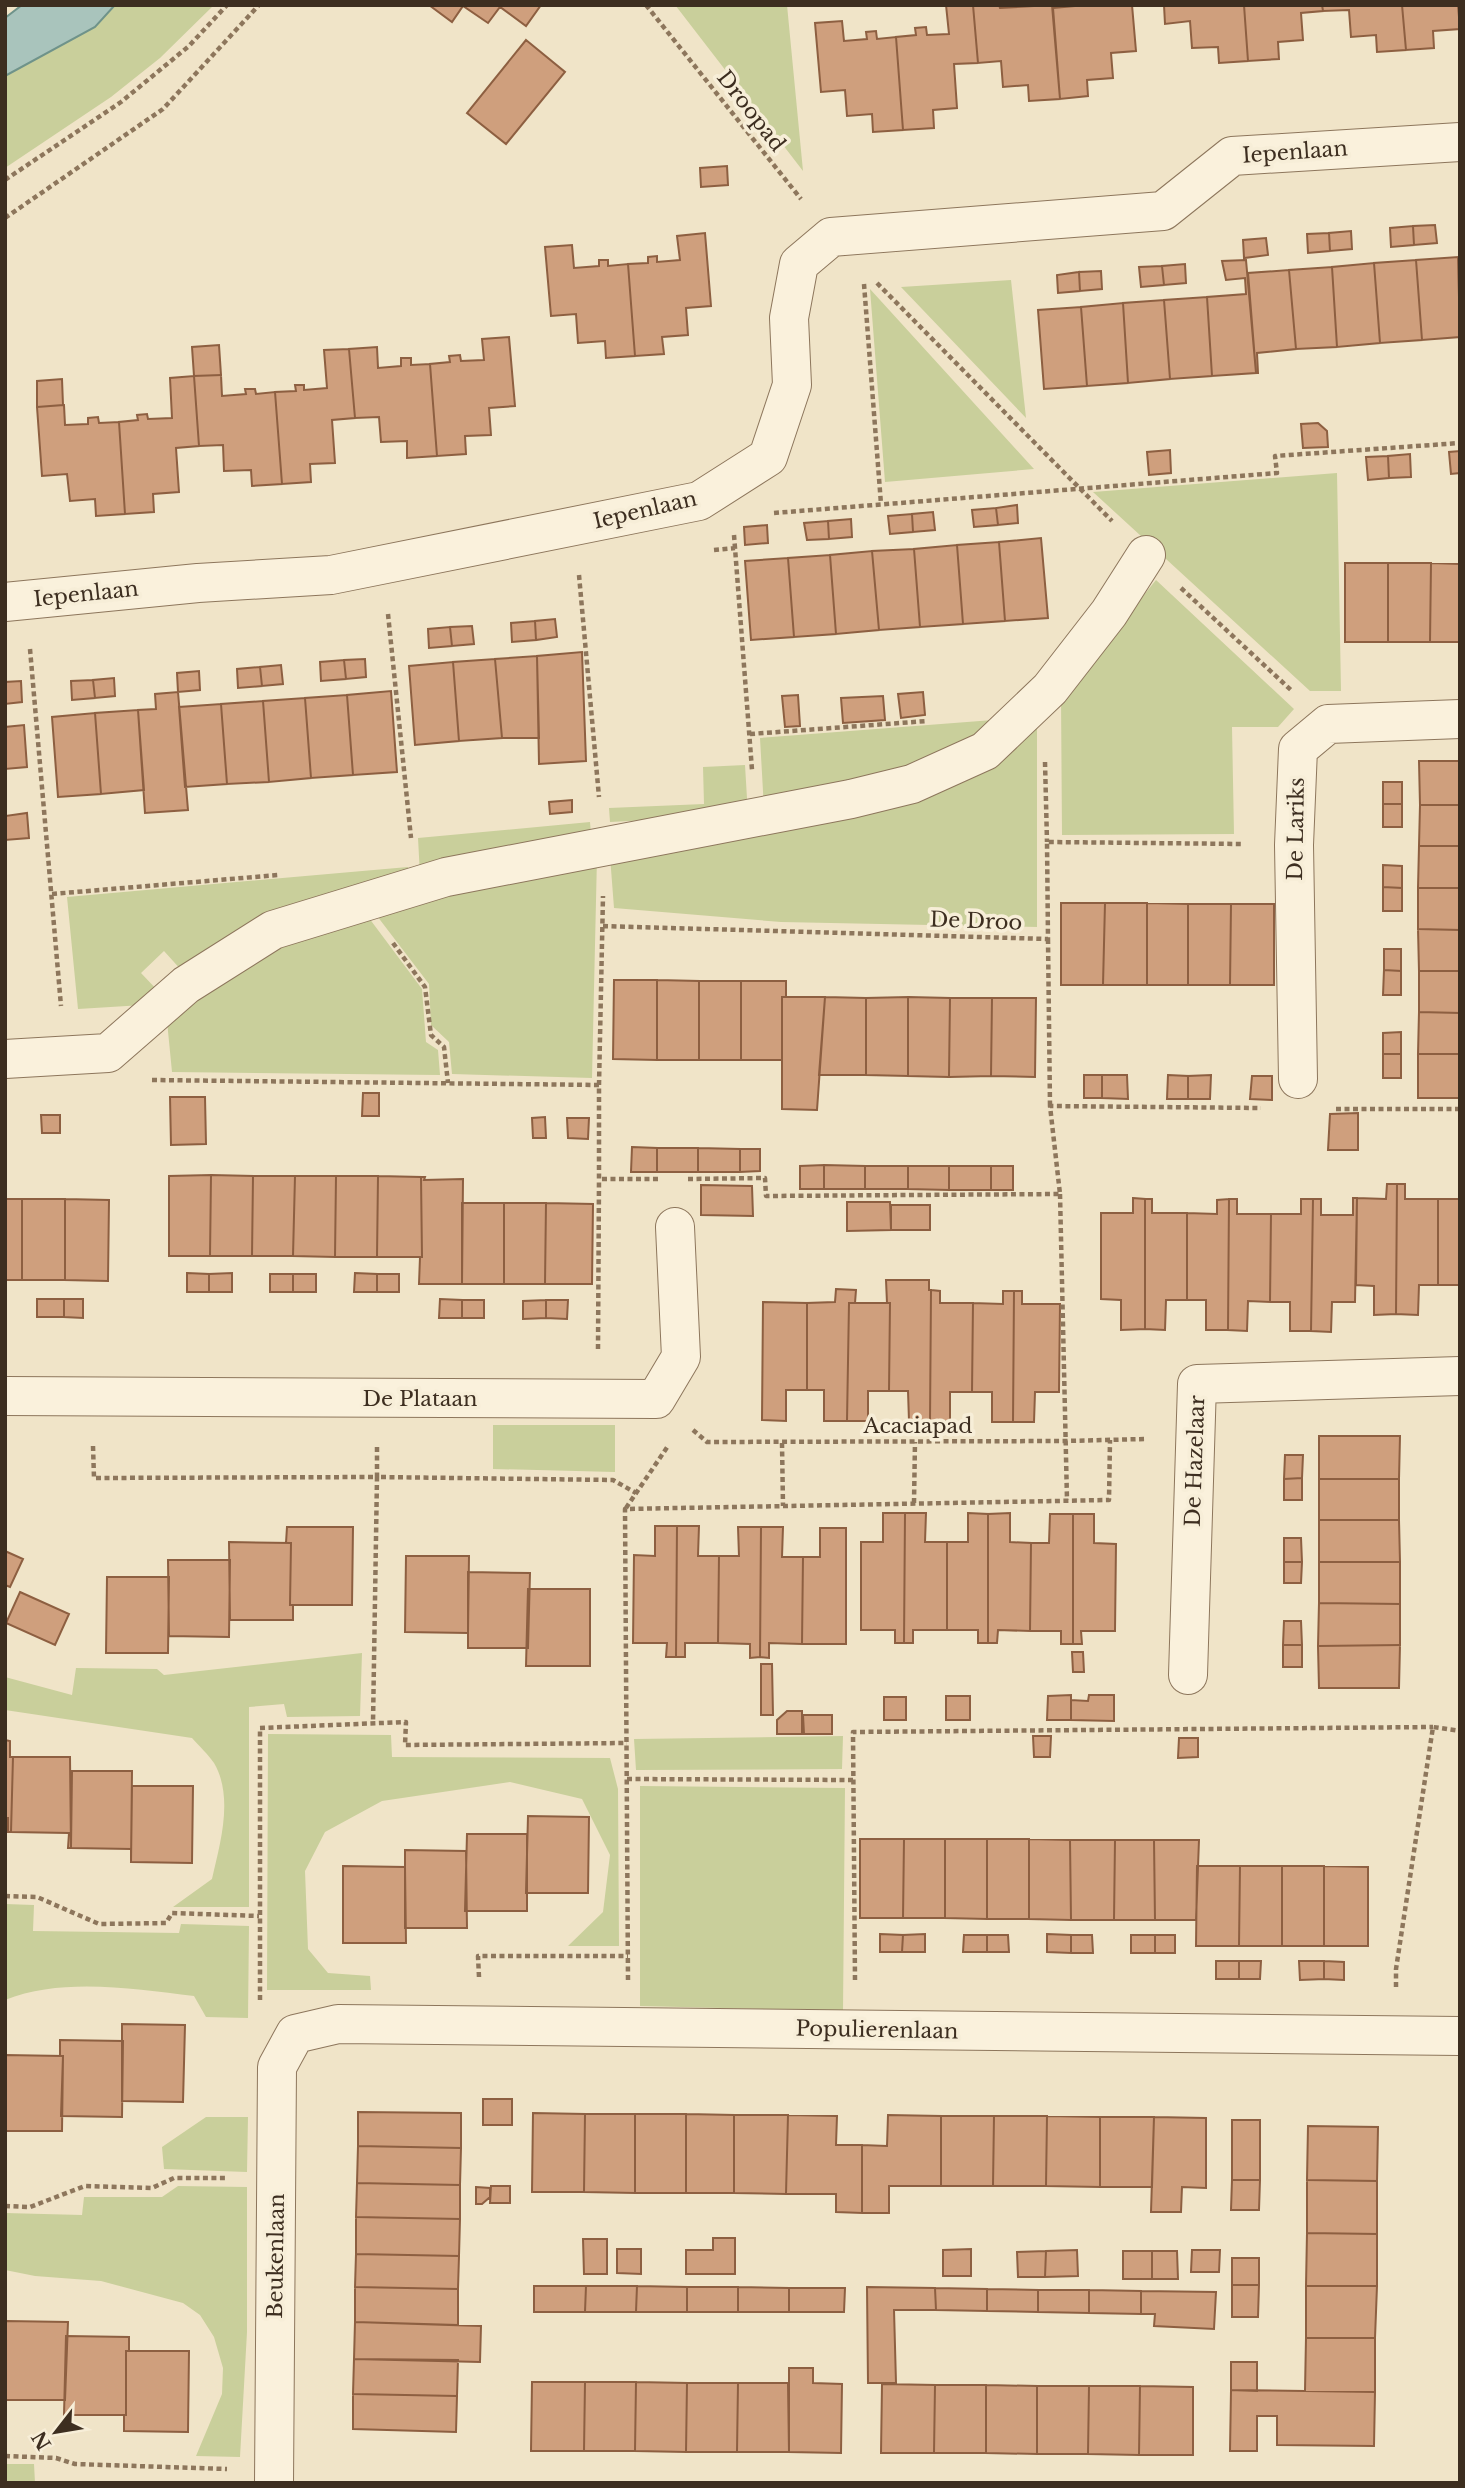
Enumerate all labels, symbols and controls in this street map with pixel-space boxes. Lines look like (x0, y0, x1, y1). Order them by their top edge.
street label: Droopad (711, 65, 791, 157)
street label: Iepenlaan (1241, 135, 1349, 169)
street label: Iepenlaan (591, 485, 699, 535)
street label: Iepenlaan (32, 576, 140, 612)
street label: De Lariks (1282, 777, 1310, 881)
street label: De Droo (929, 906, 1023, 936)
street label: De Plataan (362, 1386, 478, 1412)
street label: De Hazelaar (1180, 1395, 1210, 1527)
street label: Acaciapad (863, 1413, 972, 1439)
street label: Populierenlaan (795, 2016, 959, 2044)
street label: Beukenlaan (262, 2193, 290, 2319)
north arrow (21, 2397, 91, 2467)
text: N (27, 2427, 56, 2454)

